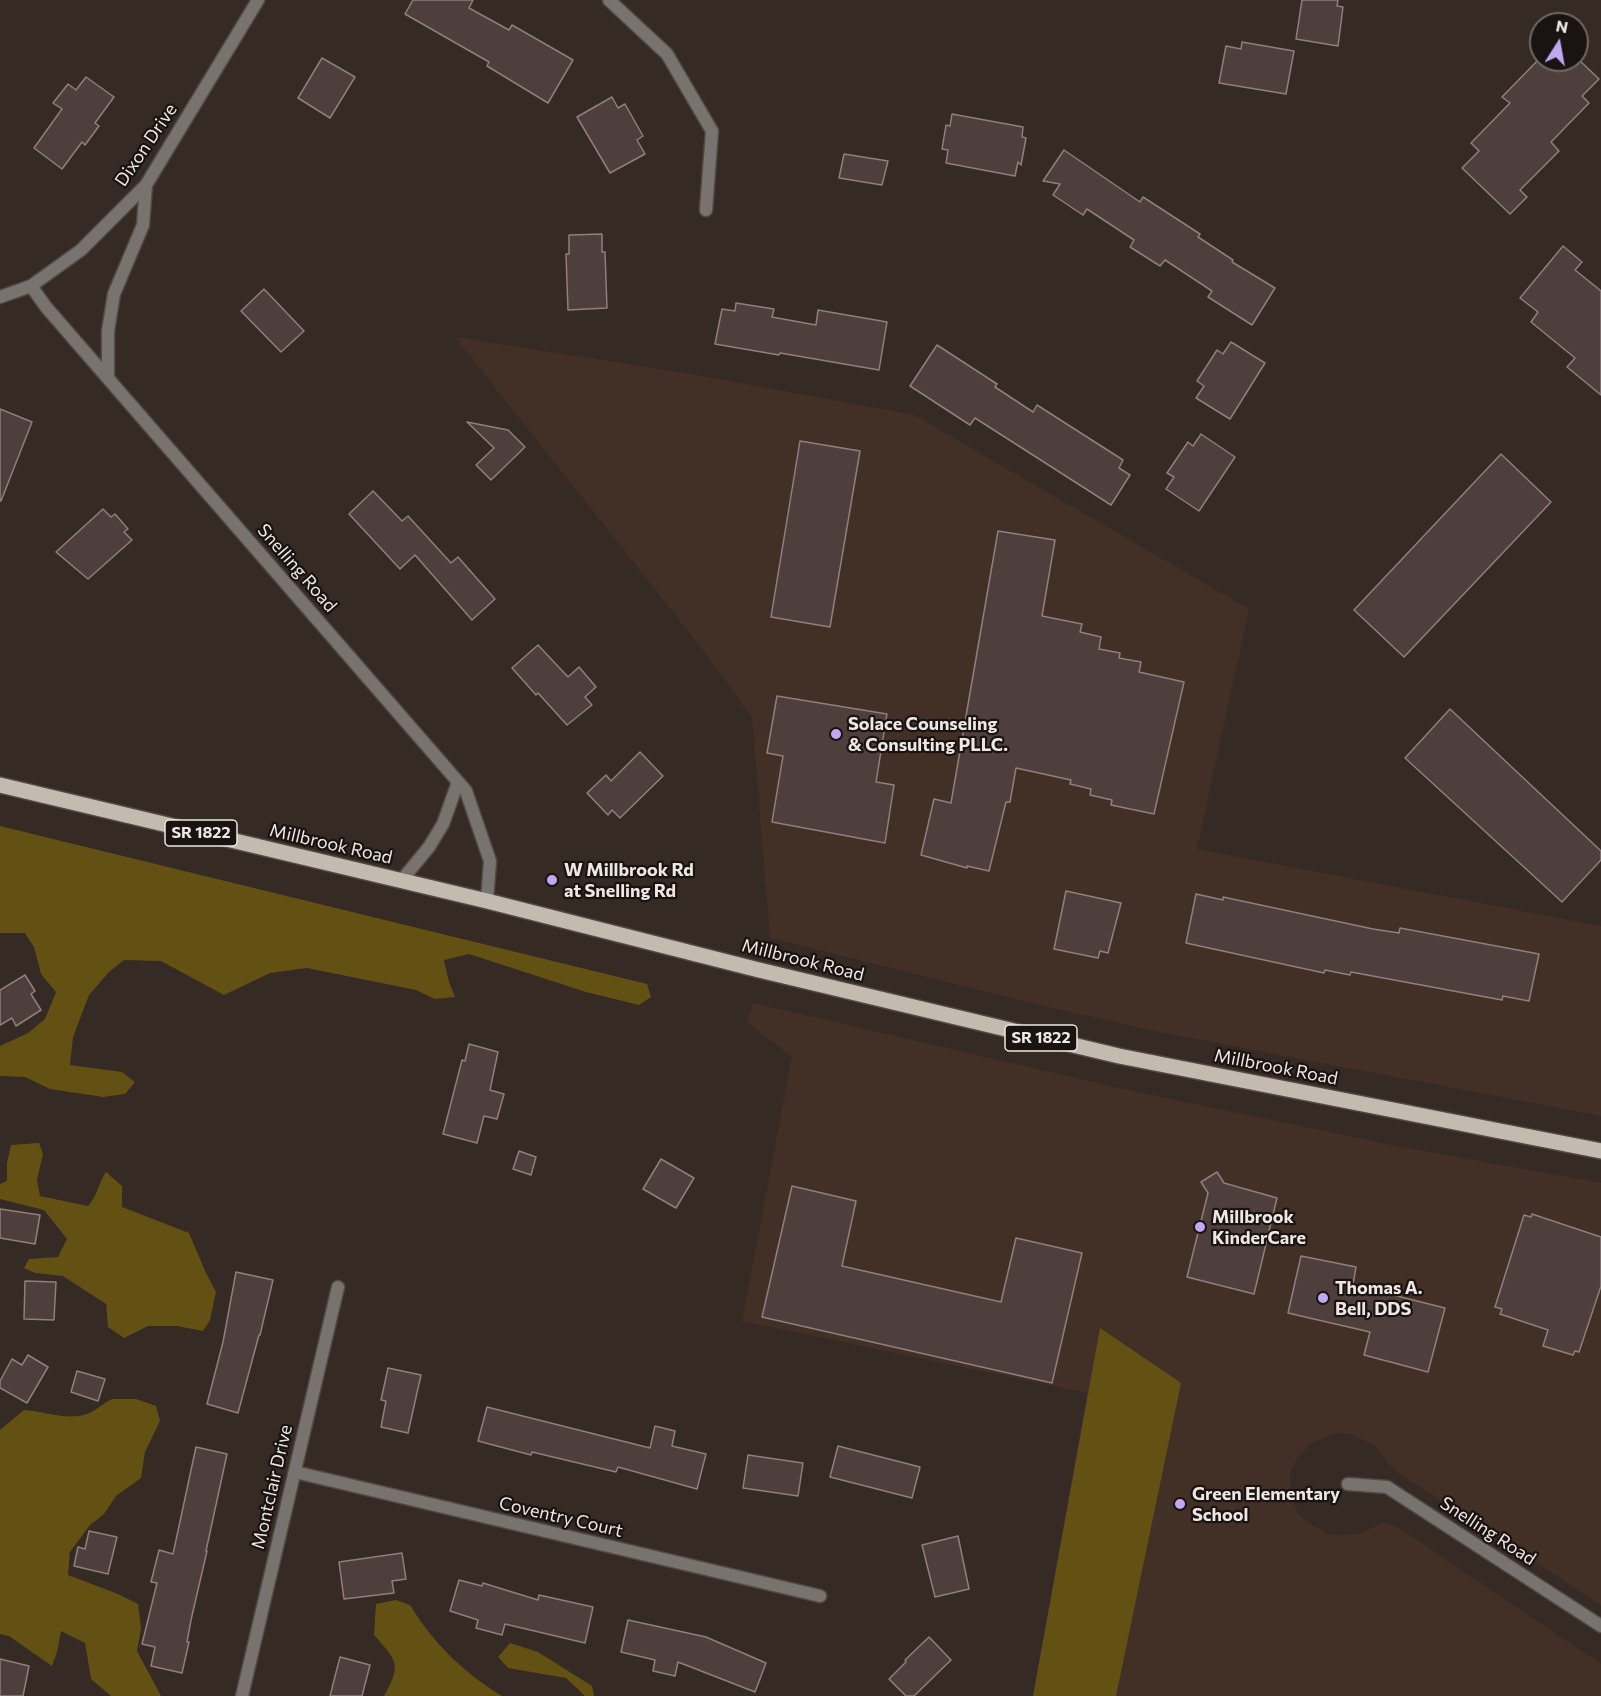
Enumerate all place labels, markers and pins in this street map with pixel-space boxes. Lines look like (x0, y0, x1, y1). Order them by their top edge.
place label: Solace Counseling & Consulting PLLC. (848, 713, 1008, 756)
marker: Solace Counseling & Consulting PLLC. (829, 727, 843, 741)
place label: W Millbrook Rd at Snelling Rd (564, 859, 694, 902)
marker: W Millbrook Rd at Snelling Rd (545, 873, 559, 887)
place label: Millbrook KinderCare (1212, 1206, 1306, 1248)
marker: Millbrook KinderCare (1193, 1220, 1207, 1234)
place label: Thomas A. Bell, DDS (1335, 1277, 1422, 1320)
marker: Thomas A. Bell, DDS (1316, 1291, 1330, 1305)
place label: Green Elementary School (1192, 1483, 1340, 1526)
marker: Green Elementary School (1173, 1497, 1187, 1511)

